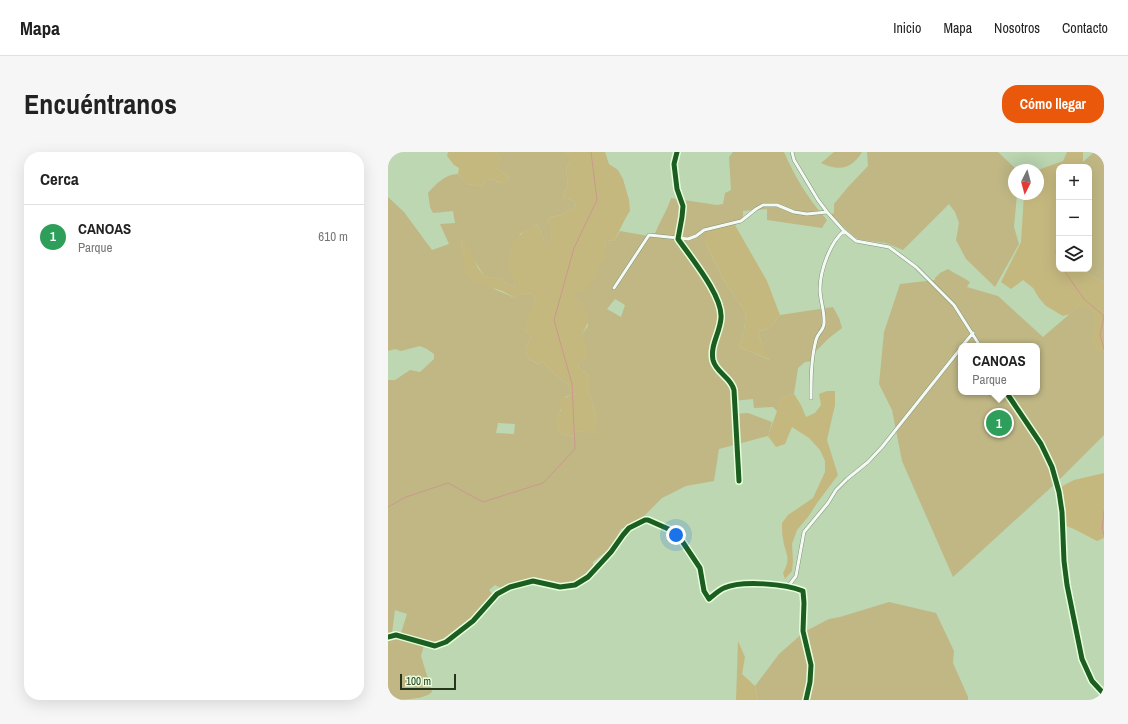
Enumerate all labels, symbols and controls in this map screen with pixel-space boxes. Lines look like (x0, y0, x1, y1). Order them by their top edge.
text: Mapa (20, 15, 60, 41)
text: Inicio (893, 19, 921, 37)
text: Mapa (943, 19, 972, 37)
text: Nosotros (994, 19, 1040, 37)
text: Contacto (1062, 19, 1108, 37)
text: Encuéntranos (24, 85, 177, 123)
button: Cómo llegar (1002, 85, 1104, 123)
north arrow (1008, 164, 1044, 200)
map controls (1056, 164, 1092, 272)
button: + (1056, 164, 1092, 200)
text: Cerca (40, 167, 79, 190)
button: − (1056, 200, 1092, 236)
text: CANOAS (78, 218, 131, 239)
text: 1 (50, 228, 56, 245)
text: 610 m (318, 228, 348, 245)
button: layers (1056, 236, 1092, 272)
text: Parque (78, 239, 112, 256)
popup (958, 343, 1040, 395)
text: CANOAS (972, 350, 1026, 371)
text: Parque (972, 371, 1007, 388)
pin: 1 (986, 408, 1012, 438)
your location (666, 525, 686, 545)
scale bar (400, 672, 456, 691)
text: 100 m (406, 674, 431, 688)

